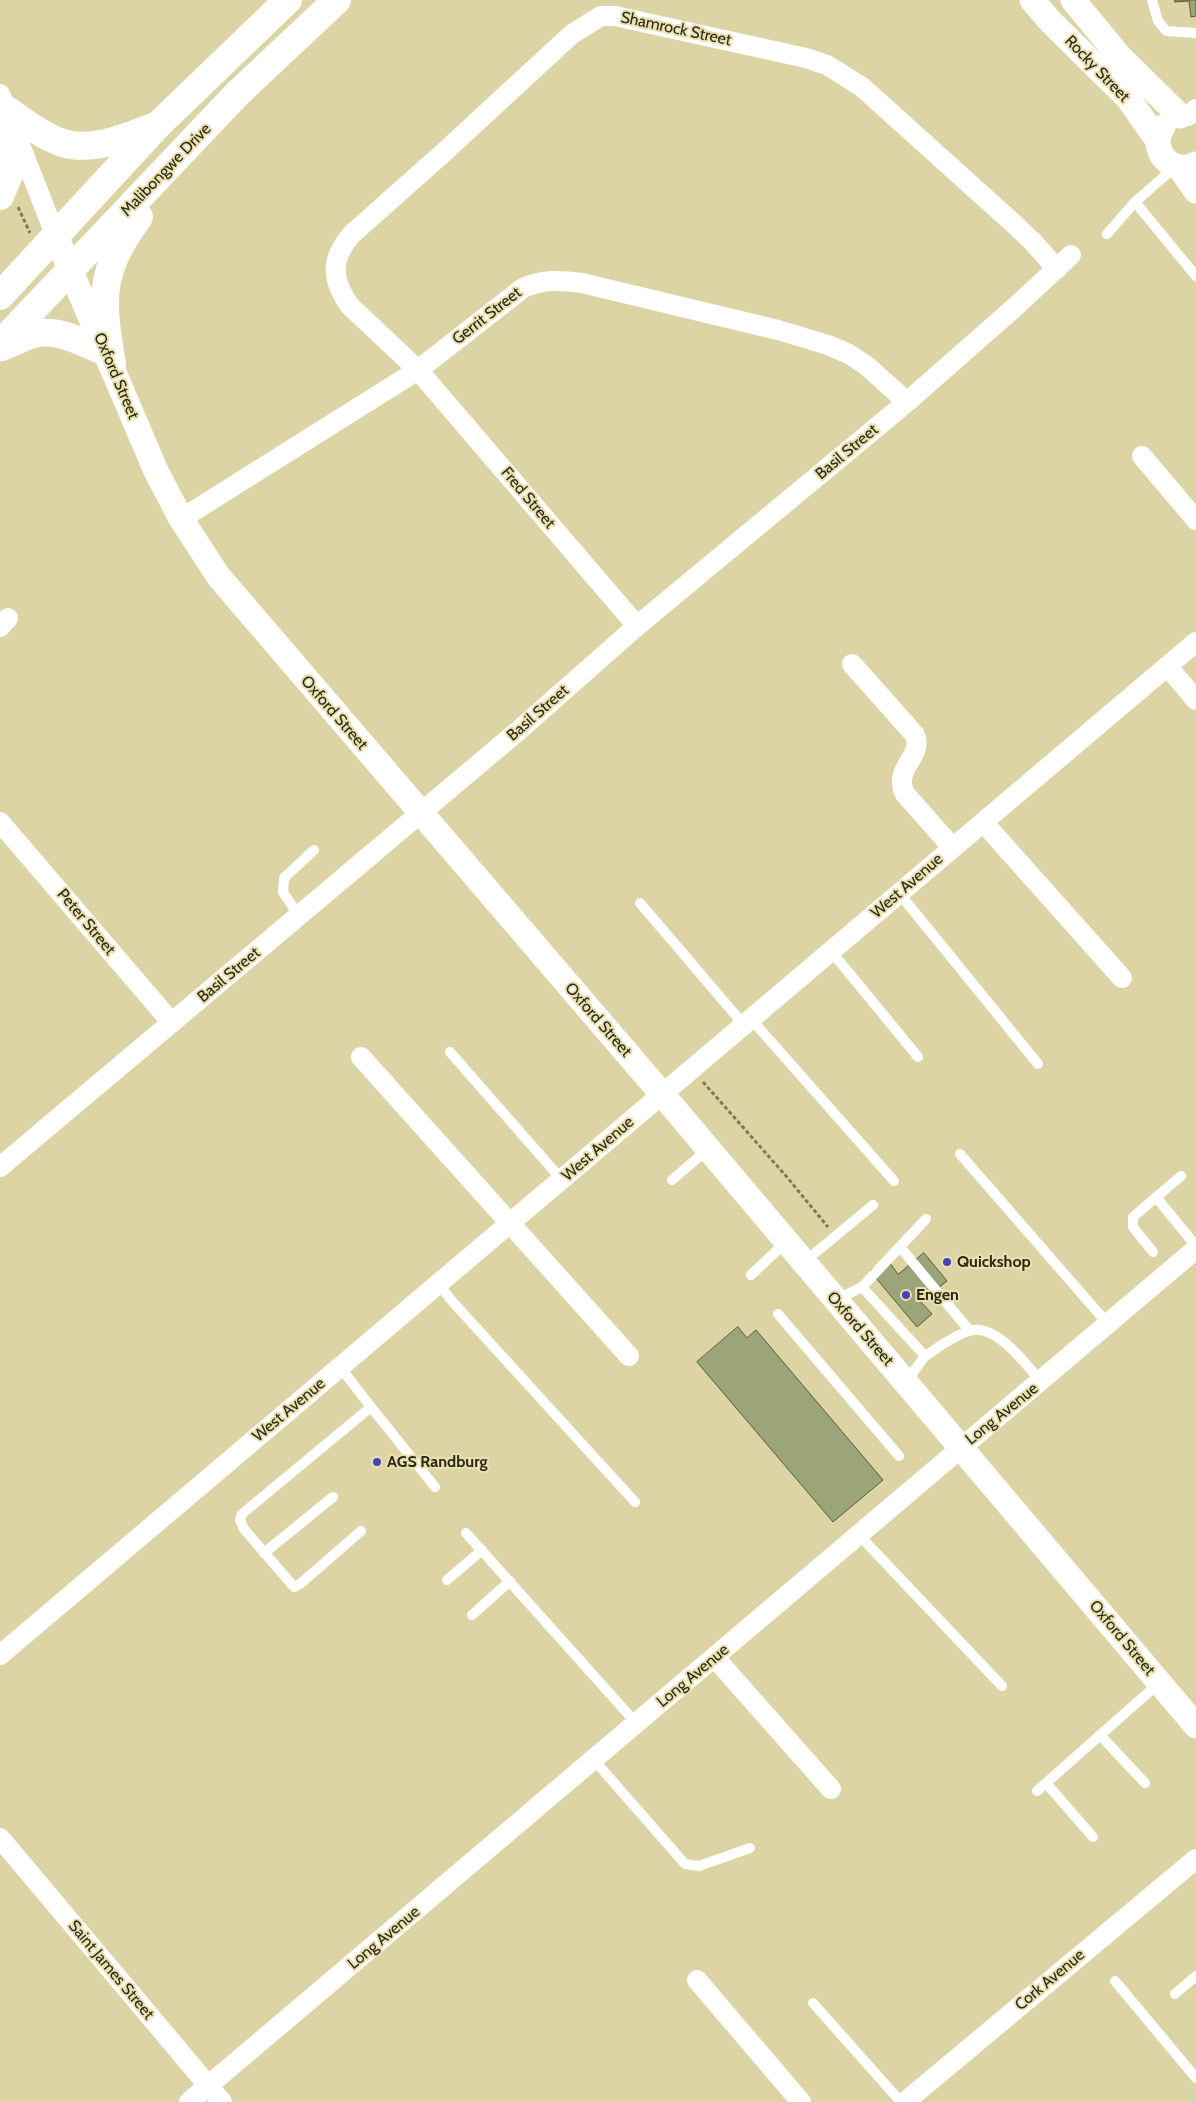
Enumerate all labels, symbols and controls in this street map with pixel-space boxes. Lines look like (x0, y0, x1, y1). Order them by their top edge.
street label: Shamrock Street (619, 8, 733, 50)
street label: Rocky Street (1060, 32, 1134, 106)
street label: Malibongwe Drive (117, 120, 215, 220)
street label: Gerrit Street (449, 283, 525, 349)
street label: Oxford Street (89, 330, 143, 422)
street label: Basil Street (812, 420, 882, 484)
street label: Fred Street (497, 463, 559, 533)
street label: Oxford Street (297, 672, 371, 754)
street label: Basil Street (503, 681, 573, 745)
street label: West Avenue (867, 850, 947, 922)
street label: Peter Street (53, 885, 119, 959)
street label: Basil Street (194, 943, 264, 1007)
street label: Oxford Street (561, 979, 635, 1061)
street label: West Avenue (558, 1113, 638, 1185)
place label: Quickshop (957, 1252, 1031, 1272)
marker: Quickshop (941, 1256, 953, 1268)
place label: Engen (916, 1285, 959, 1305)
street label: Oxford Street (823, 1288, 897, 1370)
marker: Engen (900, 1289, 912, 1301)
street label: West Avenue (249, 1374, 329, 1446)
street label: Long Avenue (962, 1379, 1042, 1449)
place label: AGS Randburg (387, 1452, 487, 1472)
marker: AGS Randburg (371, 1456, 383, 1468)
street label: Oxford Street (1085, 1597, 1159, 1679)
street label: Long Avenue (653, 1640, 733, 1712)
street label: Long Avenue (344, 1902, 424, 1974)
street label: Saint James Street (64, 1917, 158, 2023)
street label: Cork Avenue (1011, 1945, 1089, 2015)

